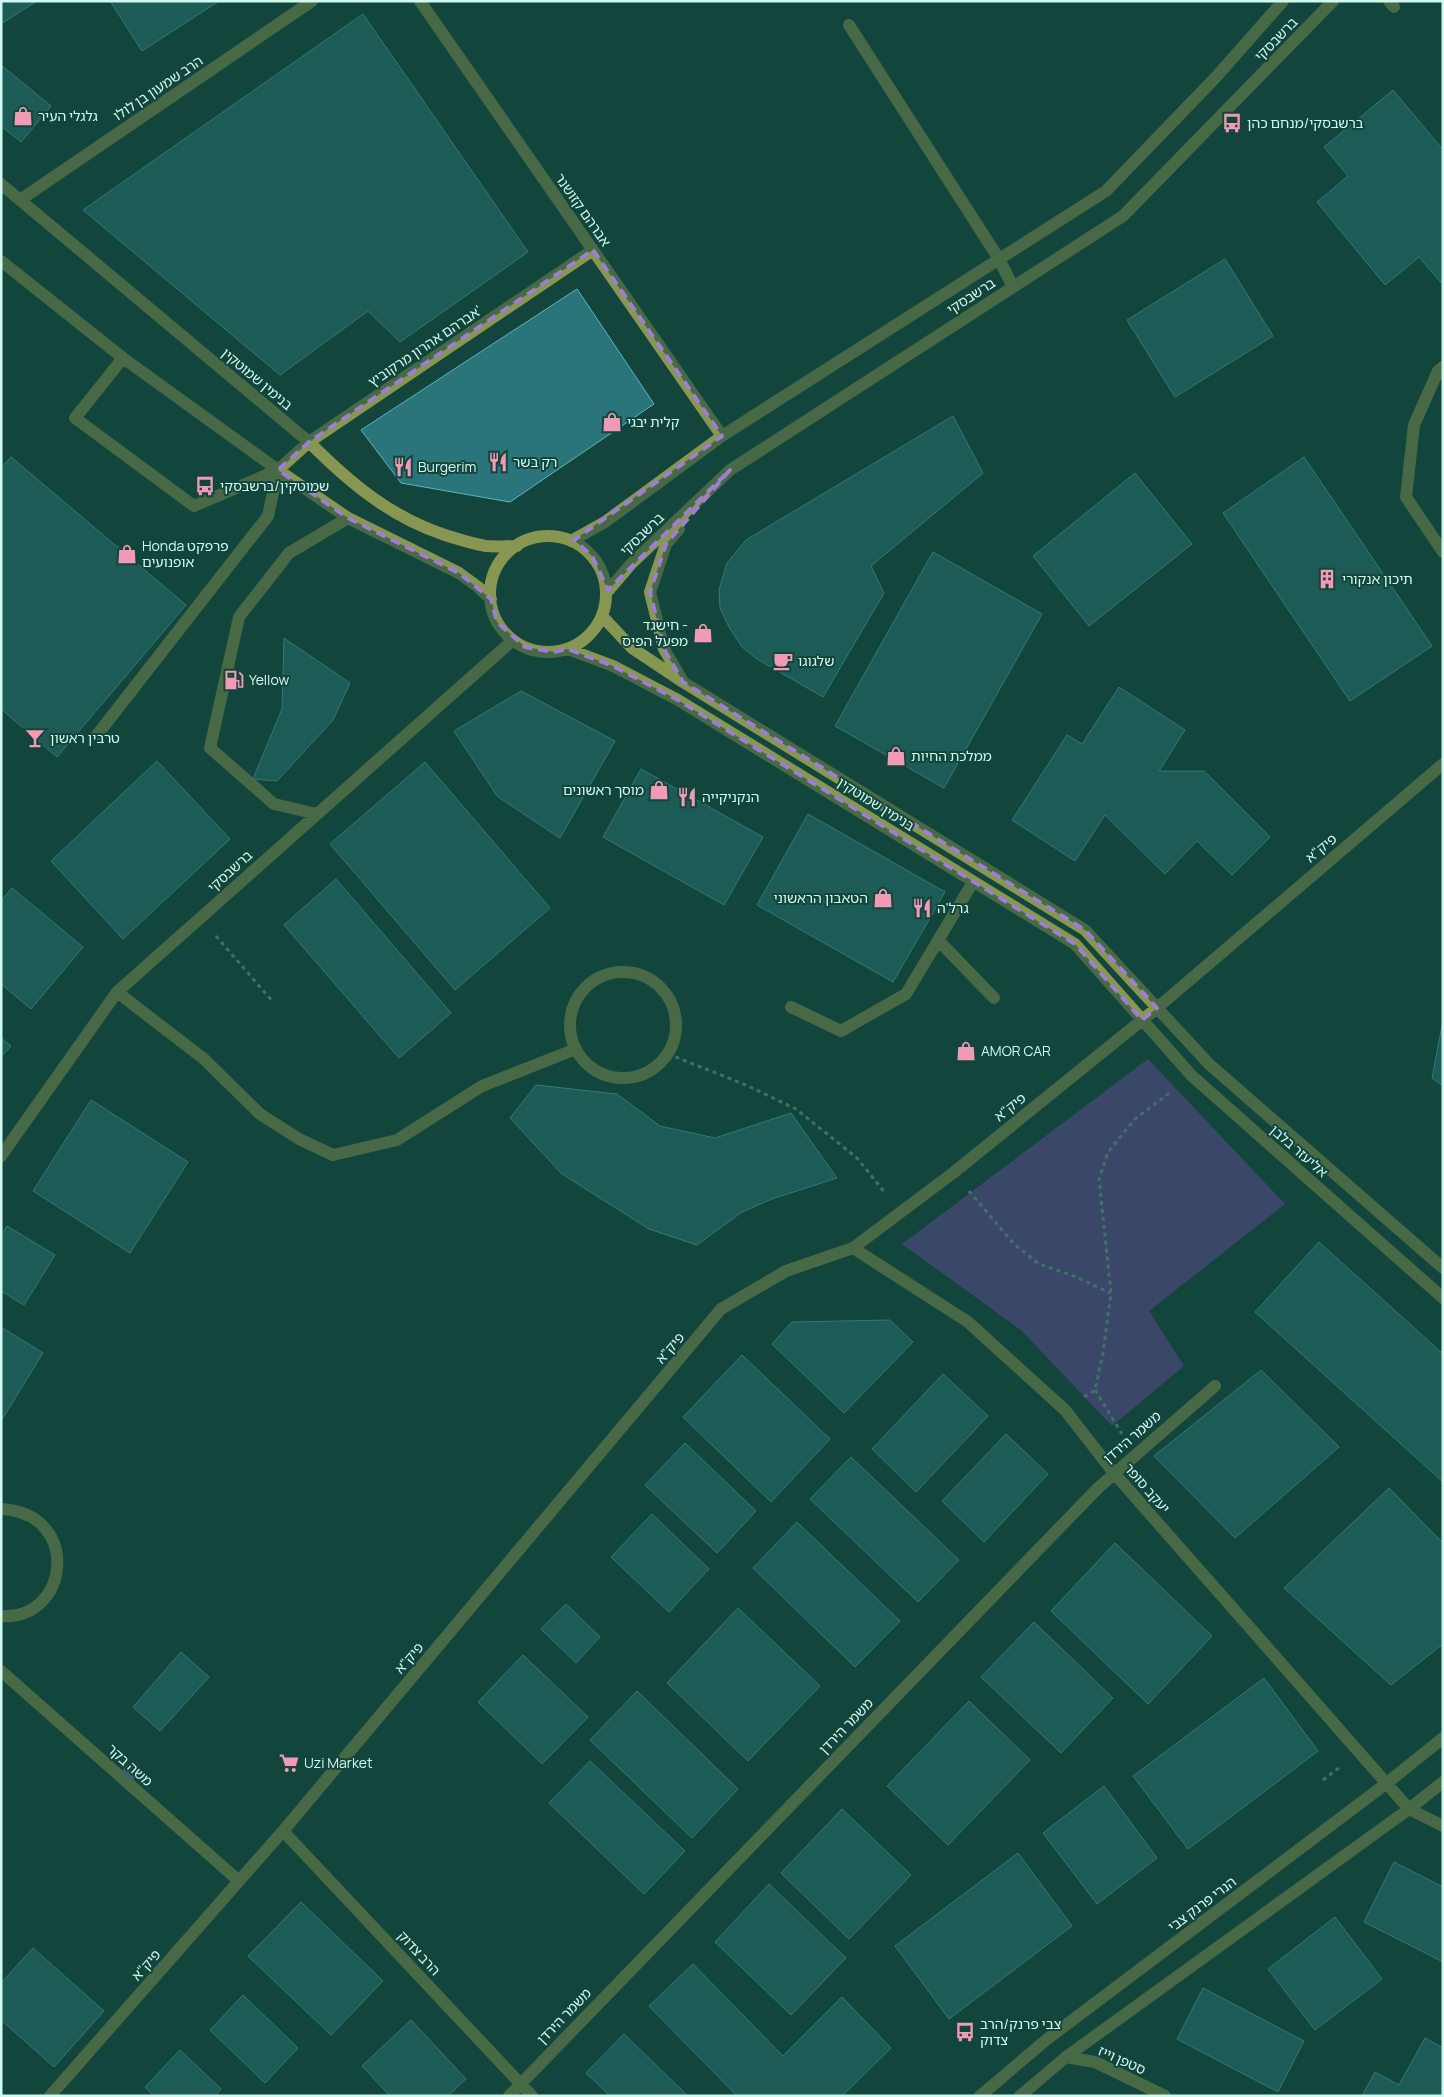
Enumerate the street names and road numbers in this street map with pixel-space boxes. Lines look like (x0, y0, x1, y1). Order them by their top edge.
street label: ברשבסקי (1250, 13, 1301, 65)
street label: הרב שמעון בן לולו (109, 51, 206, 125)
street label: אברהם קזושנר (551, 169, 616, 250)
street label: ברשבסקי (943, 273, 999, 318)
street label: אברהם אהרון מרקוביץ' (364, 300, 485, 391)
street label: בנימין שמוטקין (218, 343, 297, 414)
street label: ברשבסקי (616, 508, 668, 559)
street label: בנימין שמוטקין (834, 772, 918, 835)
street label: פיק"א (1301, 829, 1340, 866)
street label: ברשבסקי (203, 845, 256, 896)
street label: פיק"א (990, 1088, 1030, 1125)
street label: אליעזר בלבן (1266, 1120, 1332, 1181)
street label: פיק"א (651, 1328, 688, 1367)
street label: משמר הירדן (1099, 1406, 1165, 1467)
street label: יעקב סופר (1120, 1459, 1174, 1517)
street label: פיק"א (390, 1638, 427, 1677)
street label: משמר הירדן (814, 1694, 877, 1758)
street label: משה בקר (103, 1739, 157, 1790)
street label: הנרי פרנק צבי (1164, 1872, 1240, 1935)
street label: הרב צדוק (394, 1926, 445, 1979)
street label: פיק"א (127, 1945, 164, 1984)
street label: משמר הירדן (532, 1984, 595, 2048)
street label: סטפן וייז (1095, 2041, 1149, 2078)

